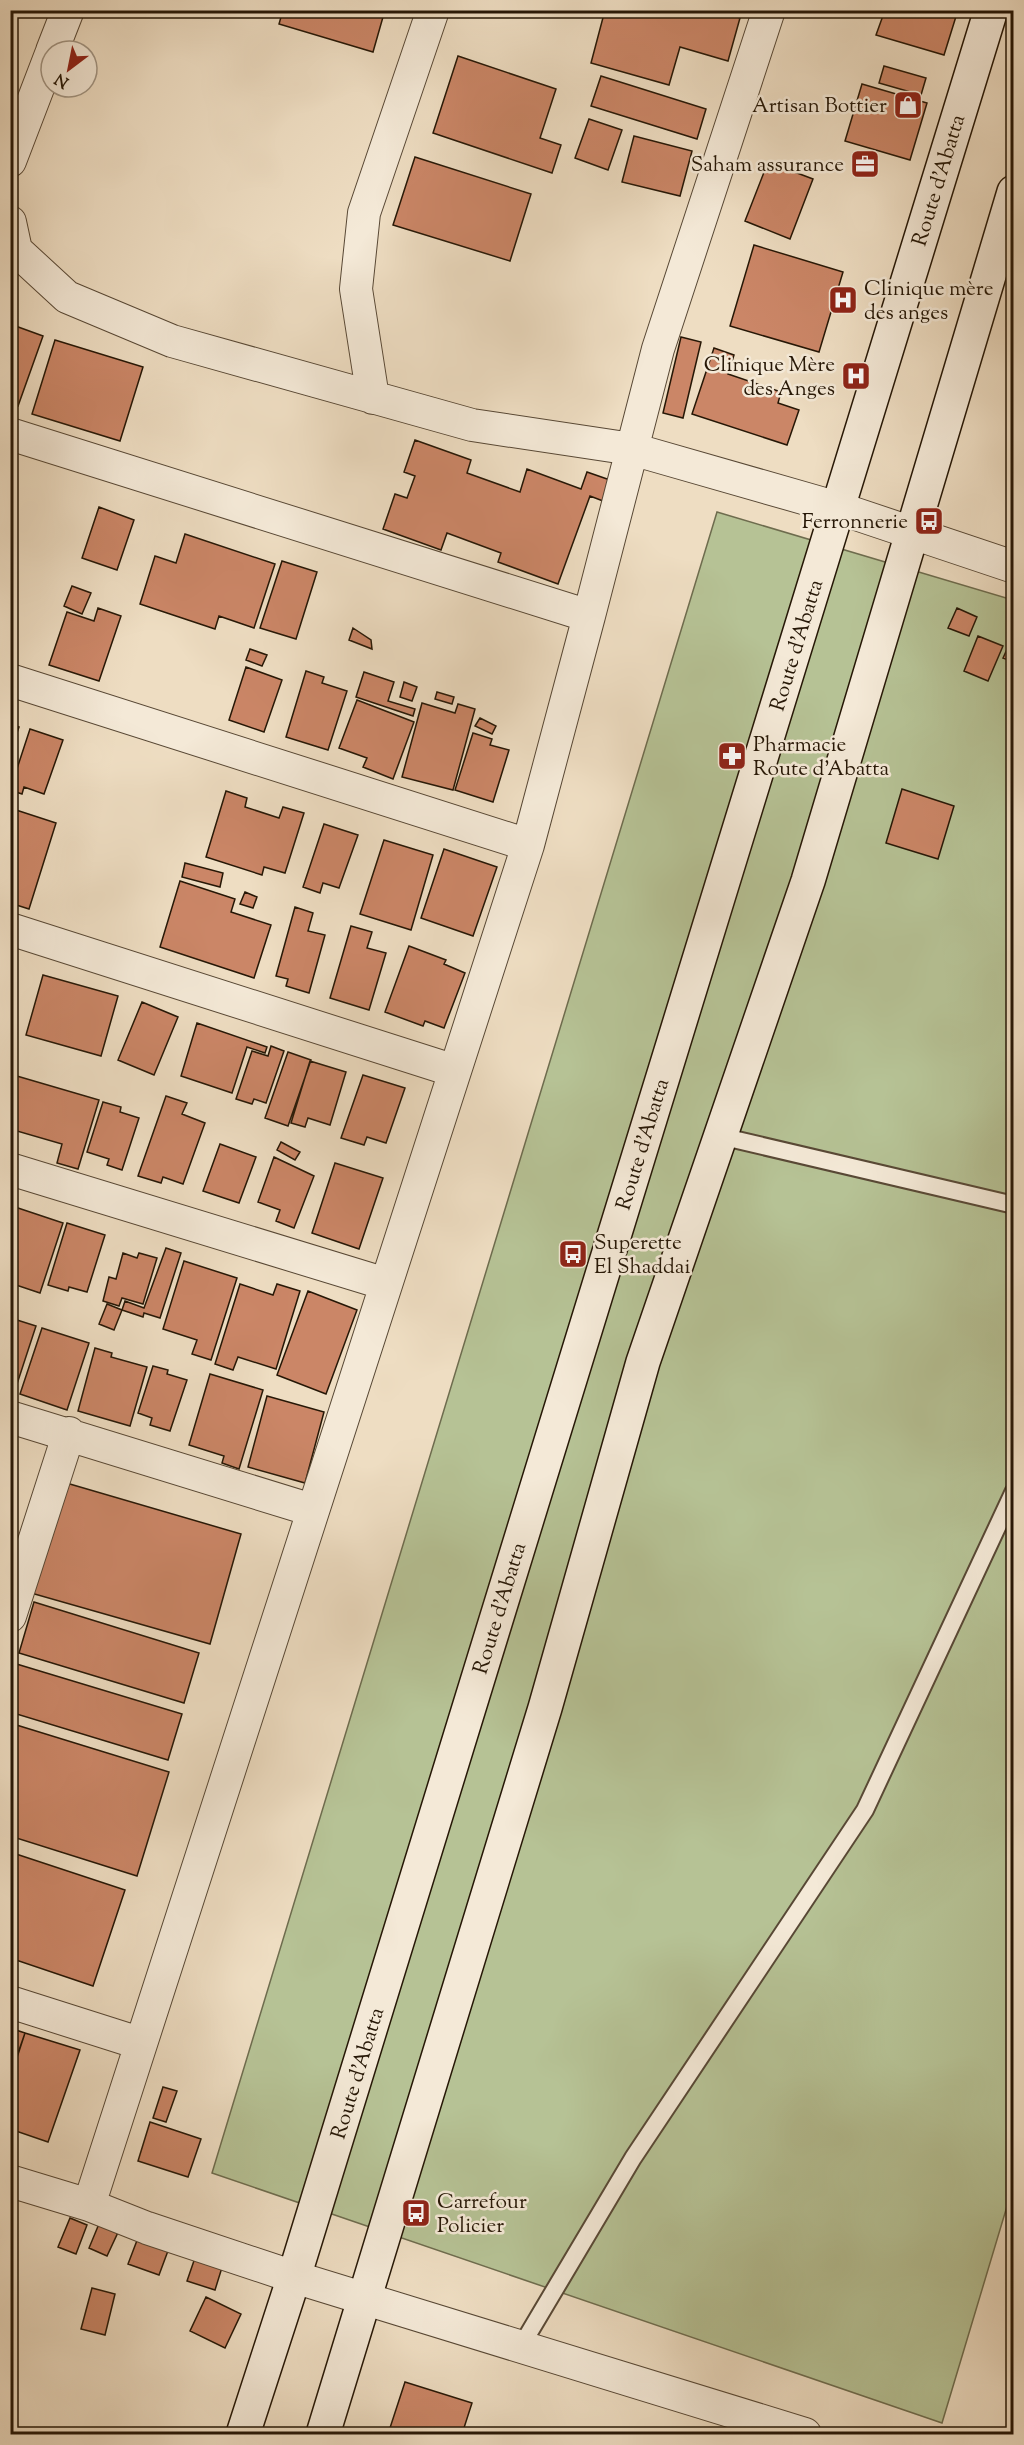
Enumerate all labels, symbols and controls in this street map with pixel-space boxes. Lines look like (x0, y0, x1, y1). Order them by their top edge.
north arrow (39, 39, 99, 99)
text: N (51, 66, 74, 93)
shop icon: Artisan Bottier (892, 89, 924, 121)
place label: Artisan Bottier (752, 92, 887, 122)
street label: Route d'Abatta (906, 111, 974, 250)
office icon: Saham assurance (849, 148, 881, 180)
place label: Saham assurance (691, 151, 844, 181)
place label: Clinique mère des anges (864, 275, 994, 329)
hospital icon: Clinique mère des anges (827, 284, 859, 316)
place label: Clinique Mère des Anges (704, 351, 835, 405)
hospital icon: Clinique Mère des Anges (840, 360, 872, 392)
bus stop icon: Ferronnerie (913, 505, 945, 537)
place label: Ferronnerie (802, 508, 908, 538)
street label: Route d'Abatta (764, 576, 832, 715)
place label: Pharmacie Route d’Abatta (753, 731, 889, 785)
pharmacy icon: Pharmacie Route d’Abatta (716, 740, 748, 772)
street label: Route d'Abatta (610, 1075, 678, 1214)
place label: Superette El Shaddai (594, 1229, 690, 1283)
bus stop icon: Superette El Shaddai (557, 1238, 589, 1270)
street label: Route d'Abatta (467, 1539, 535, 1678)
street label: Route d'Abatta (325, 2004, 393, 2143)
place label: Carrefour Policier (437, 2188, 527, 2242)
bus stop icon: Carrefour Policier (400, 2197, 432, 2229)

